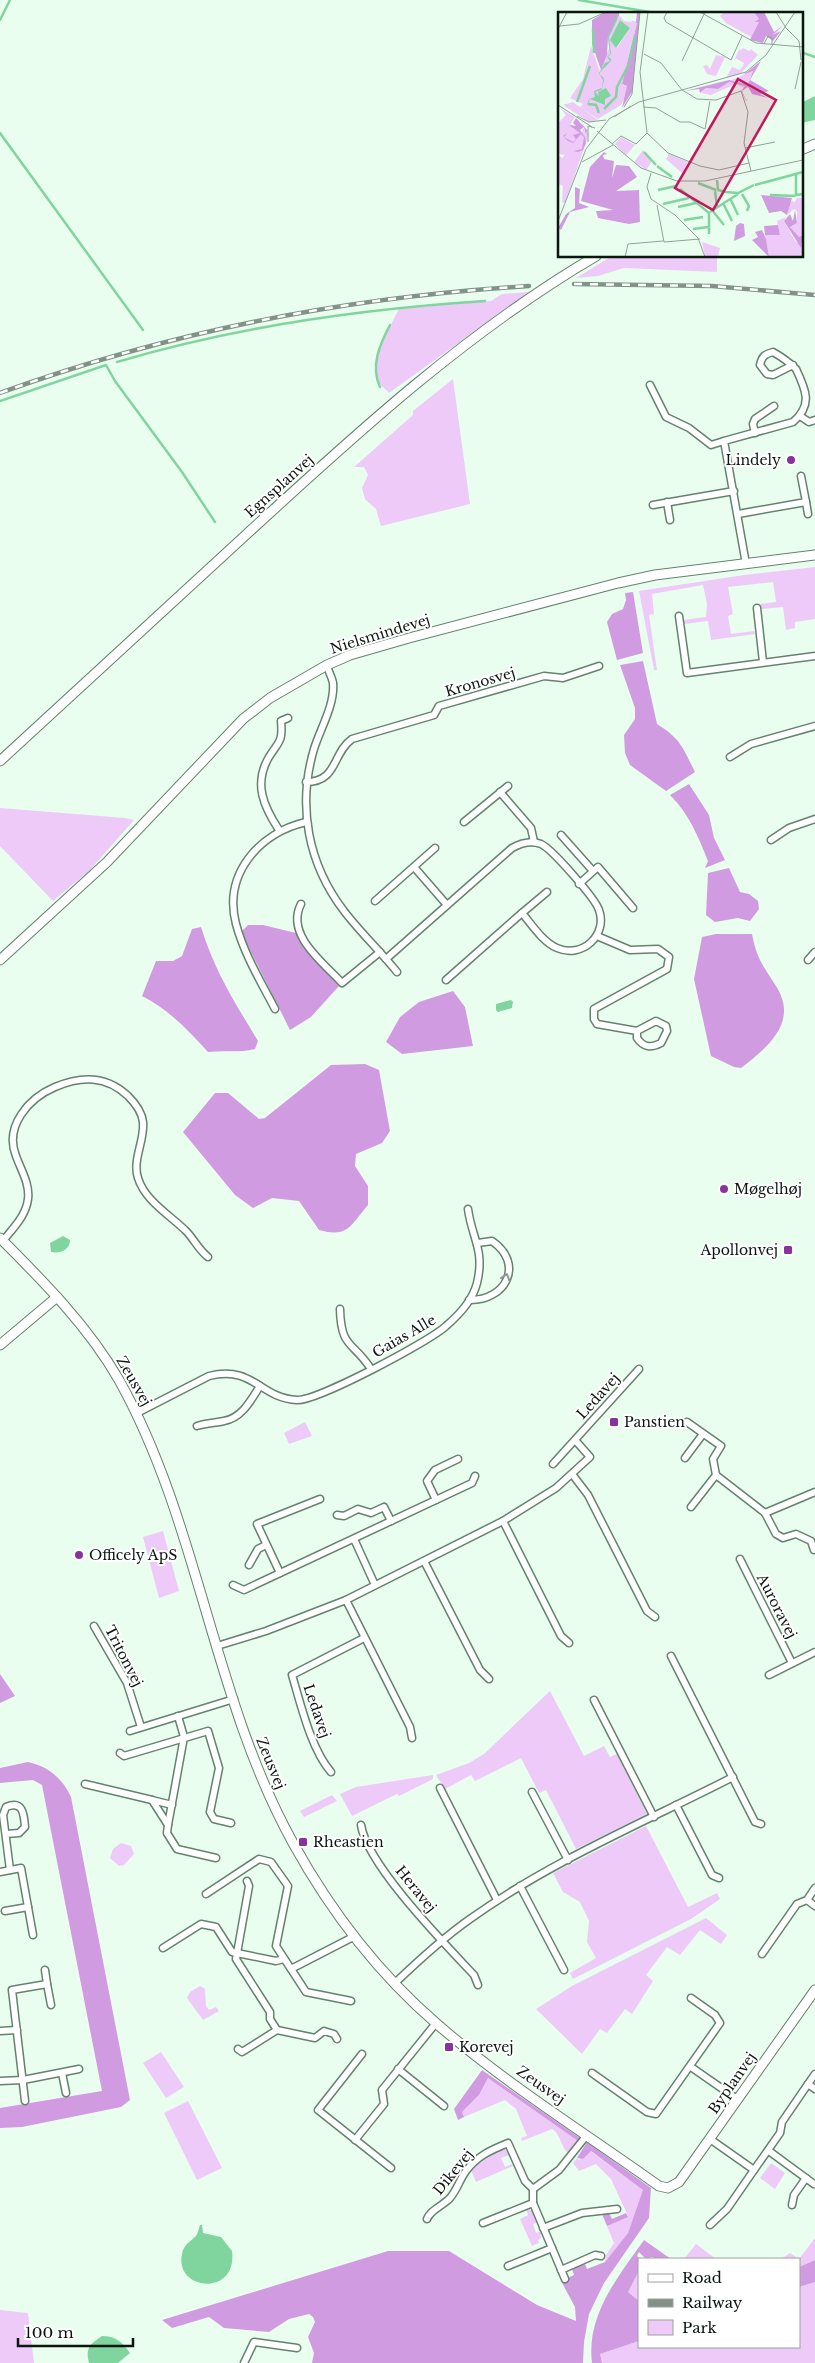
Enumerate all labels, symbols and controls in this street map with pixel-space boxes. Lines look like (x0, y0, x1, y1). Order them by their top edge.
inset map (558, 12, 802, 258)
street label: Egnsplanvej (241, 450, 317, 522)
place label: Lindely (726, 451, 781, 469)
marker: Lindely (785, 454, 797, 466)
street label: Nielsmindevej (328, 610, 432, 658)
street label: Kronosvej (443, 663, 517, 701)
place label: Møgelhøj (734, 1180, 802, 1198)
marker: Møgelhøj (718, 1183, 730, 1195)
place label: Apollonvej (699, 1241, 778, 1259)
marker: Apollonvej (782, 1244, 794, 1256)
one-way arrow (501, 1273, 511, 1282)
street label: Gaias Alle (369, 1311, 439, 1361)
street label: Zeusvej (112, 1353, 156, 1409)
street label: Ledavej (573, 1369, 623, 1423)
place label: Panstien (624, 1413, 685, 1431)
marker: Panstien (608, 1416, 620, 1428)
place label: Officely ApS (89, 1546, 177, 1564)
marker: Officely ApS (73, 1549, 85, 1561)
street label: Auroravej (753, 1570, 801, 1641)
street label: Tritonvej (101, 1622, 147, 1690)
street label: Ledavej (299, 1682, 335, 1740)
street label: Zeusvej (252, 1734, 290, 1792)
place label: Rheastien (313, 1833, 384, 1851)
marker: Rheastien (297, 1836, 309, 1848)
street label: Heravej (392, 1862, 440, 1916)
place label: Korevej (459, 2038, 514, 2056)
marker: Korevej (443, 2041, 455, 2053)
street label: Byplanvej (704, 2049, 760, 2117)
street label: Zeusvej (513, 2062, 569, 2108)
street label: Dikevej (429, 2146, 477, 2198)
legend (638, 2258, 800, 2348)
text: Road (682, 2268, 722, 2287)
text: Railway (682, 2293, 743, 2312)
scale bar (18, 2316, 132, 2348)
text: Park (682, 2318, 718, 2337)
text: 100 m (25, 2323, 74, 2342)

